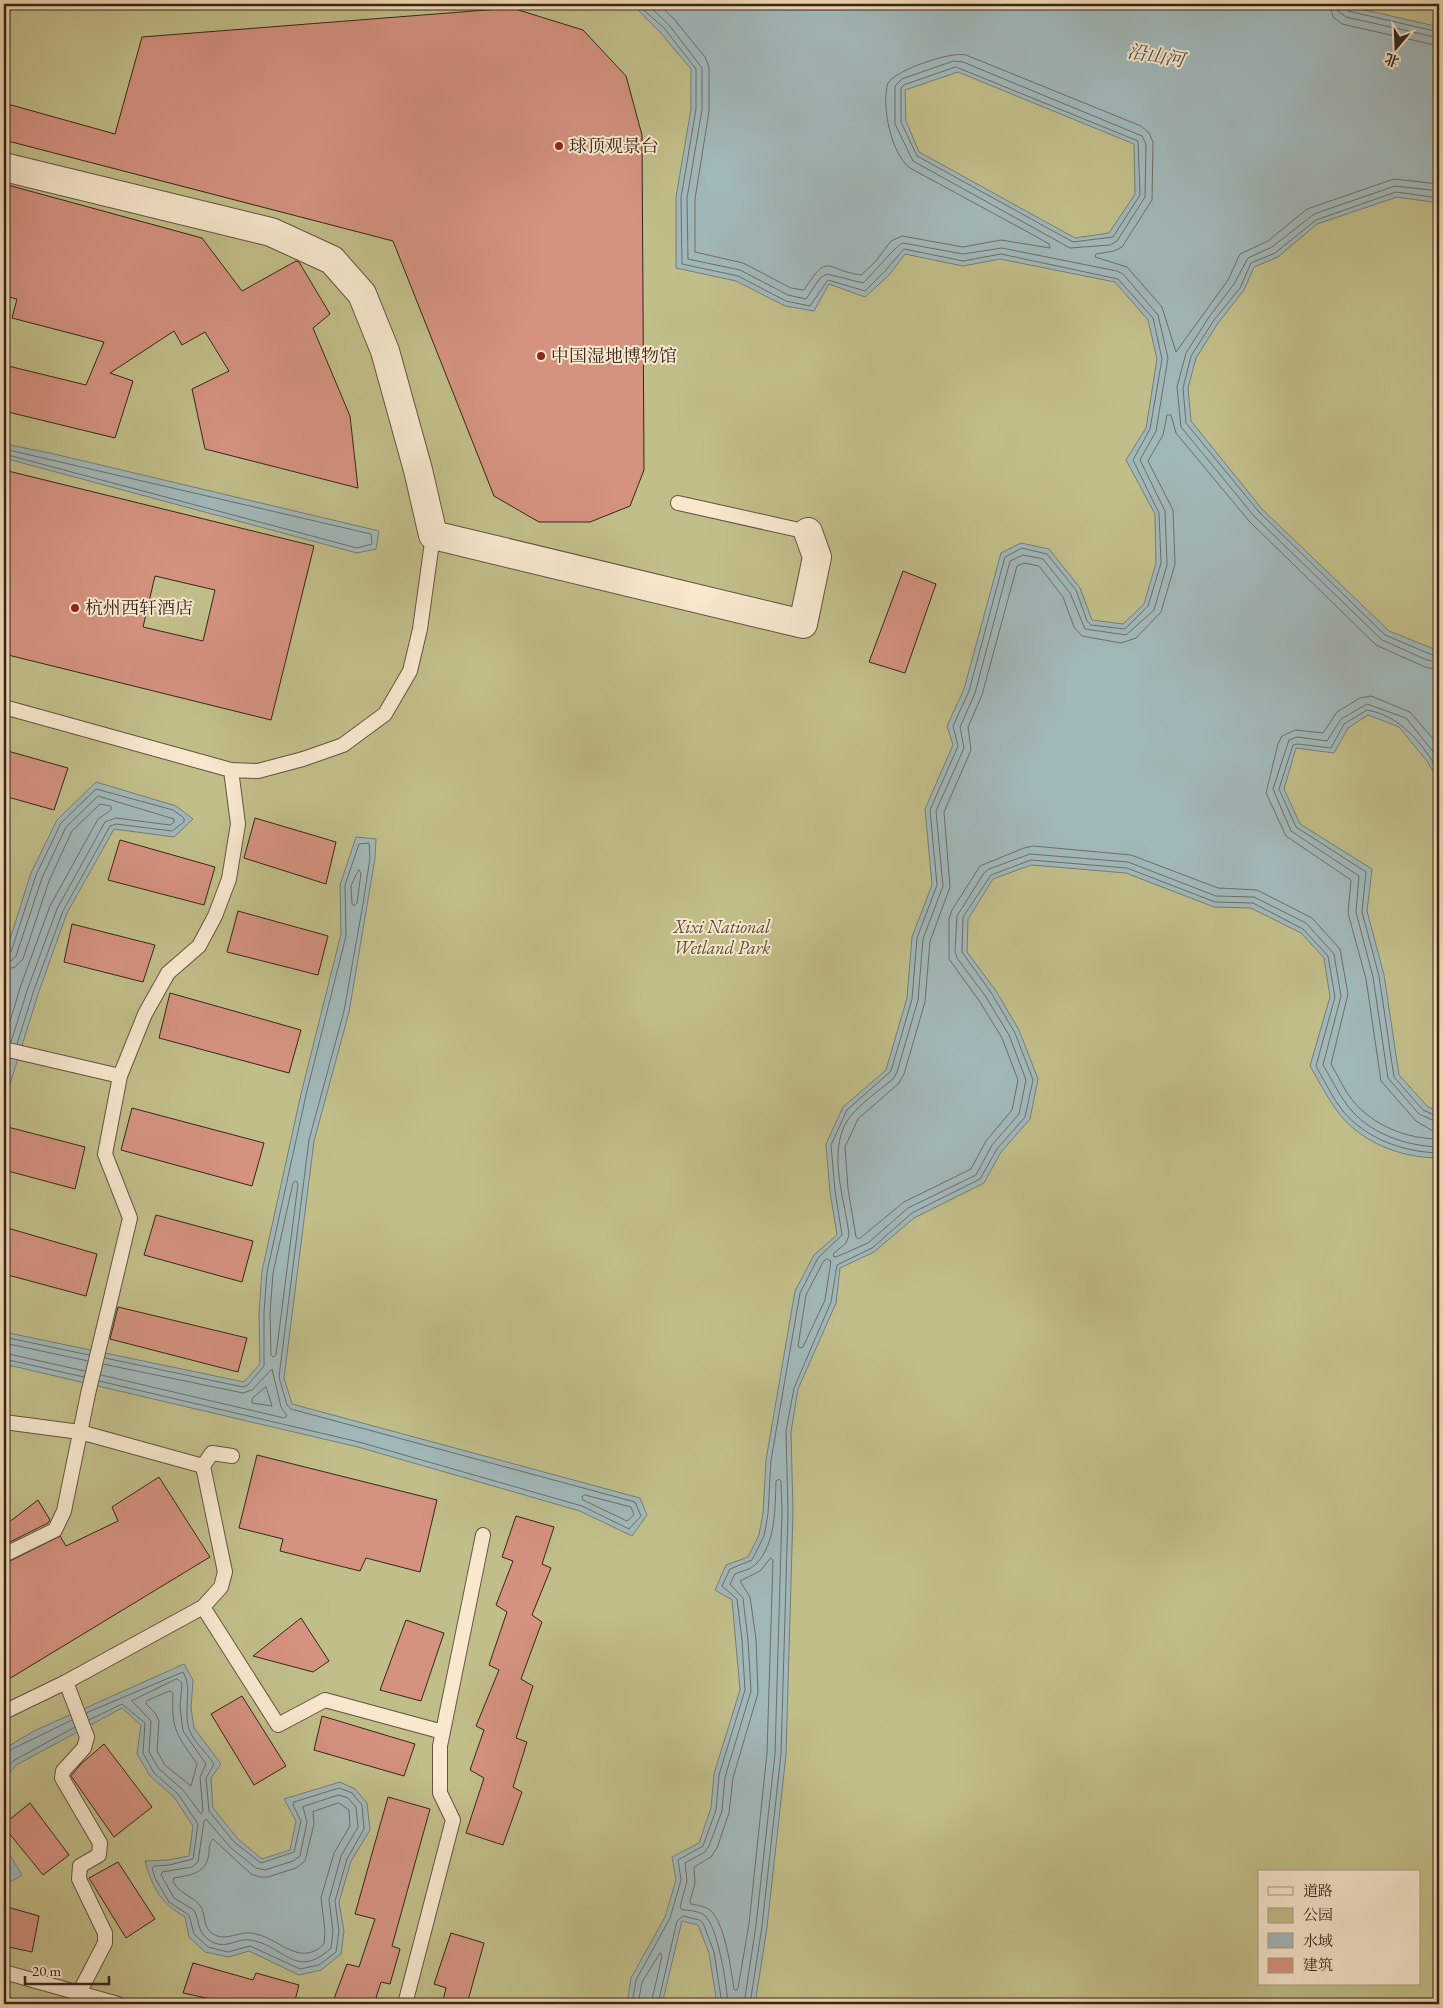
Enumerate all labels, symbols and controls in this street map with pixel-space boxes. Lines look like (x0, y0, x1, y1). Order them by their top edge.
north arrow (1370, 22, 1420, 72)
water label: 沿山河 (1126, 38, 1189, 73)
text: 北 (1382, 50, 1401, 71)
place label: 球顶观景台 (569, 134, 659, 157)
marker: 球顶观景台 (553, 140, 565, 152)
place label: 中国湿地博物馆 (551, 344, 677, 367)
marker: 中国湿地博物馆 (535, 350, 547, 362)
place label: 杭州西轩酒店 (85, 596, 193, 619)
marker: 杭州西轩酒店 (69, 602, 81, 614)
park label: Xixi National Wetland Park (672, 915, 771, 959)
legend (1258, 1870, 1420, 1986)
text: 道路 (1303, 1881, 1333, 1900)
text: 公园 (1303, 1905, 1333, 1924)
text: 水域 (1303, 1931, 1333, 1950)
scale bar (25, 1953, 109, 1985)
text: 建筑 (1303, 1955, 1333, 1974)
text: 20 m (32, 1961, 61, 1980)

